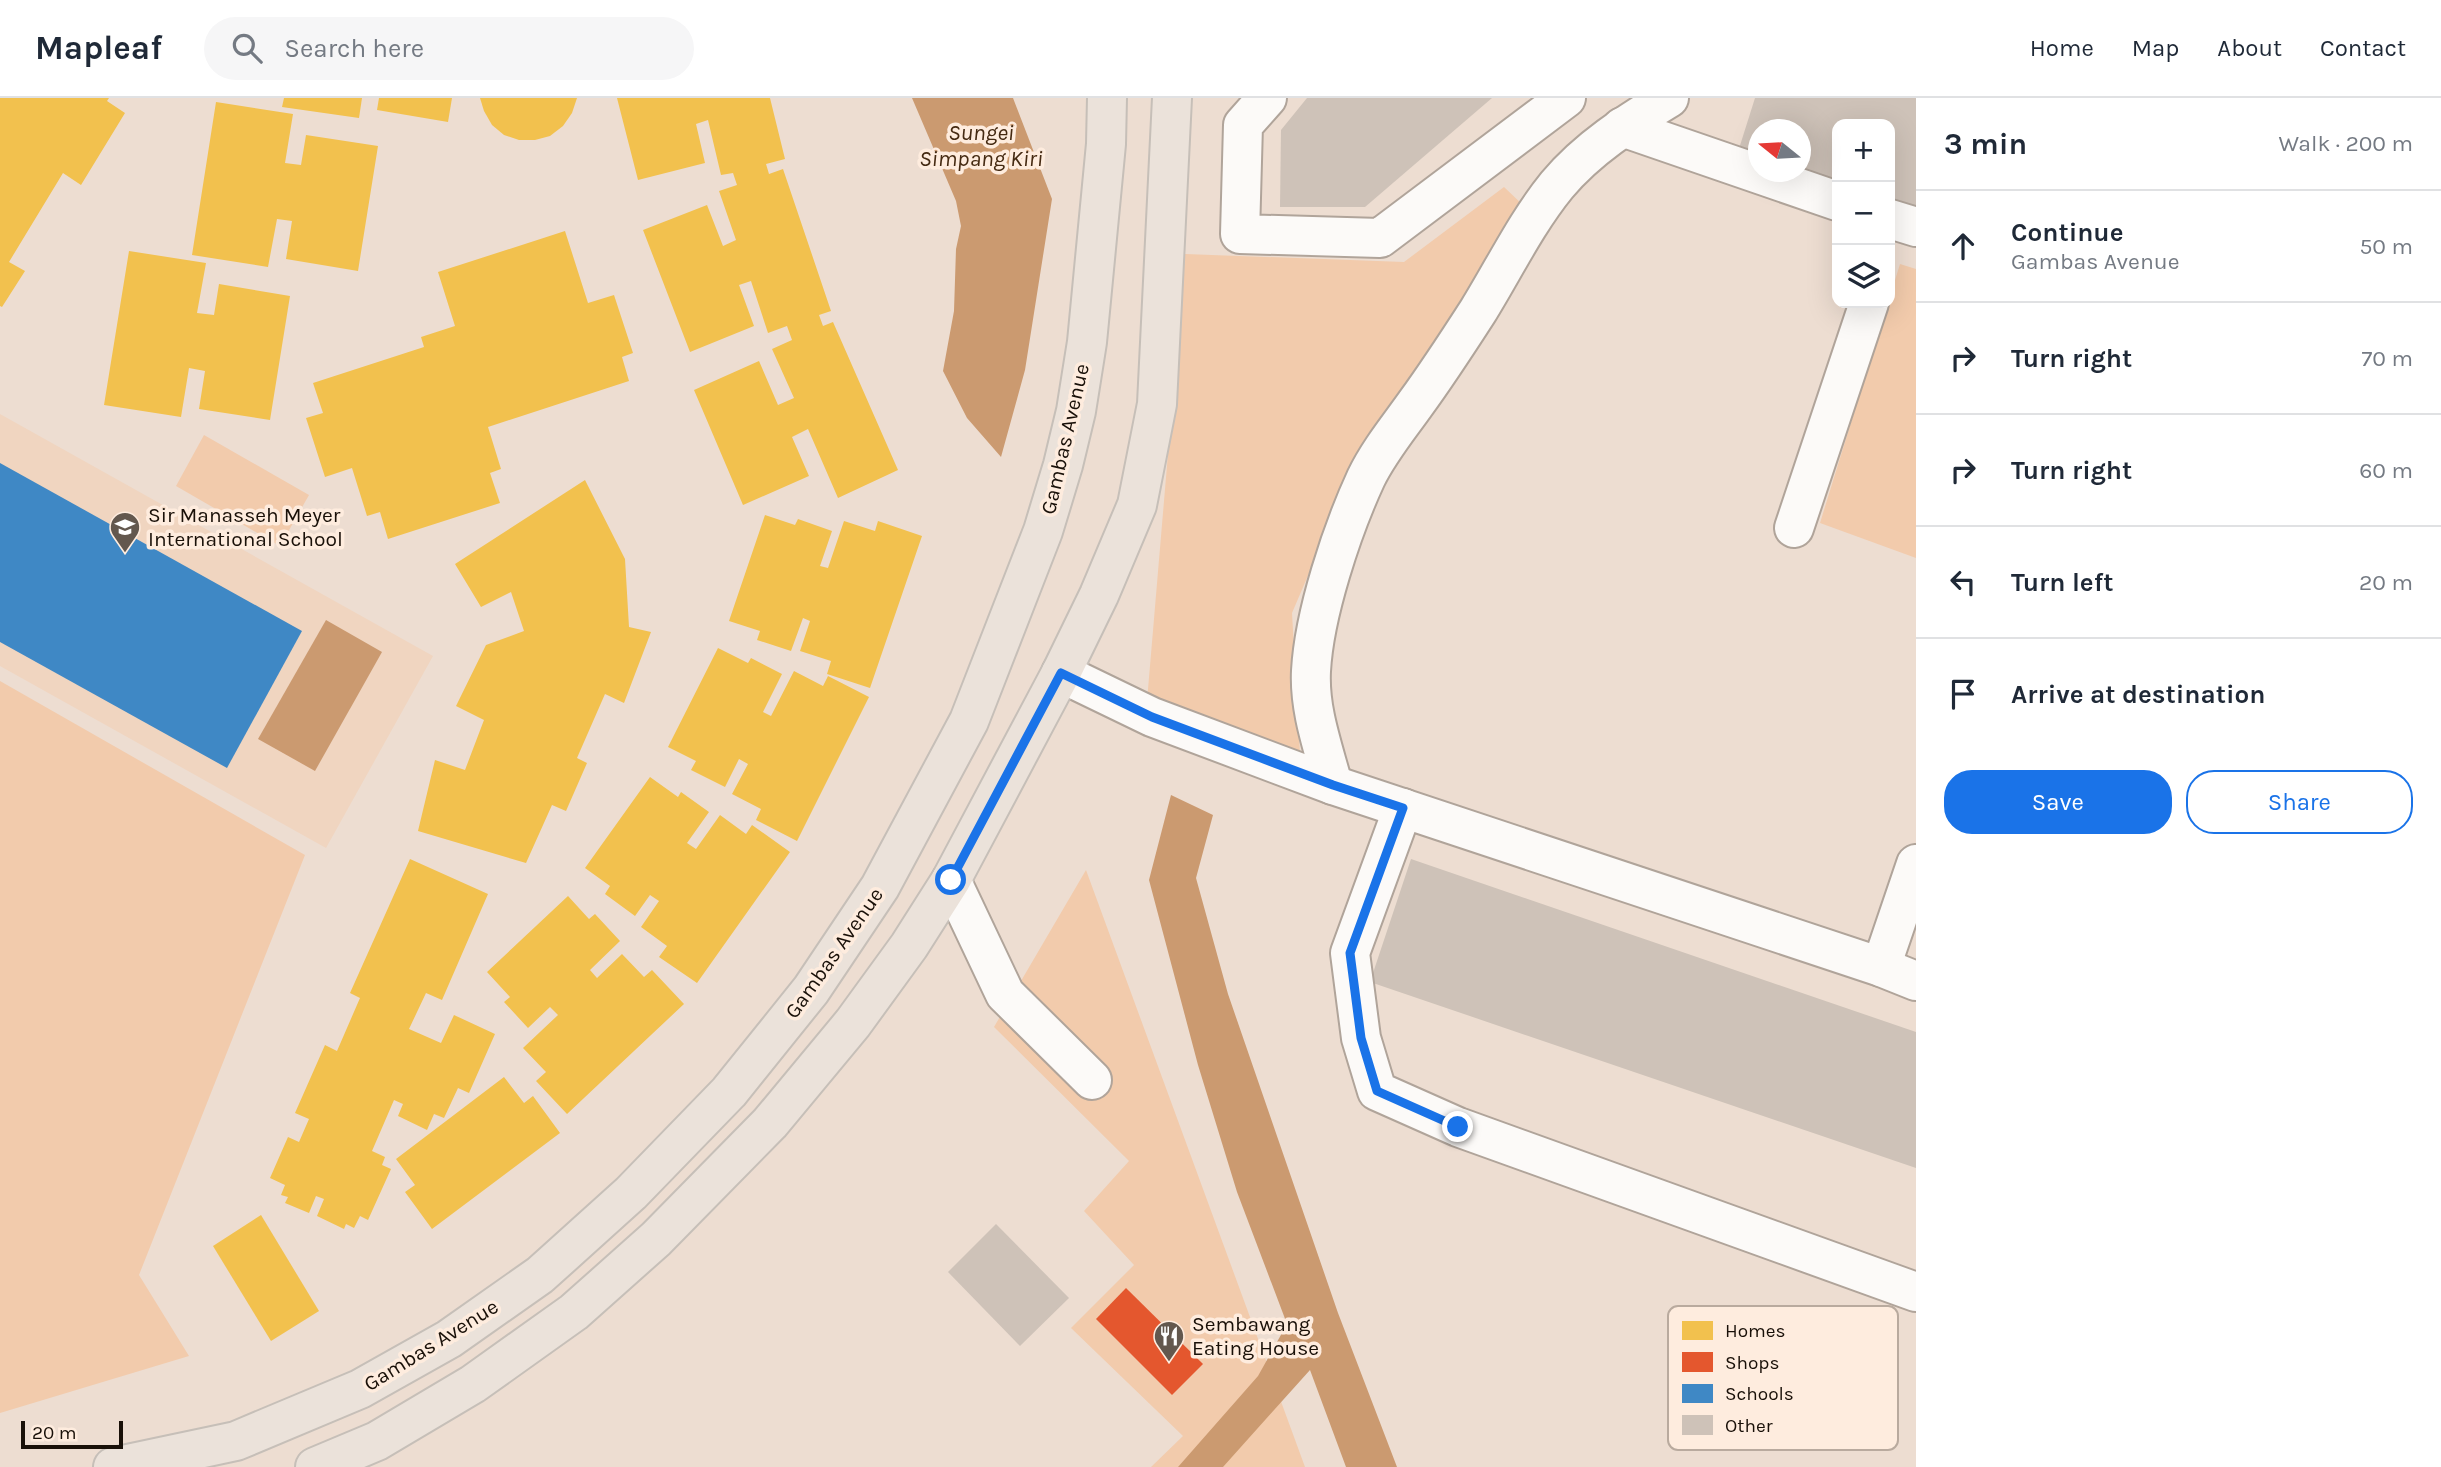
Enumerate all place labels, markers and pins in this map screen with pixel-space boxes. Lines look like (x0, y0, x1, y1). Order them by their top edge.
place label: Sir Manasseh Meyer International School (148, 503, 343, 551)
school or university icon: Sir Manasseh Meyer International School (108, 510, 142, 554)
place label: Sembawang Eating House (1192, 1312, 1319, 1360)
restaurant icon: Sembawang Eating House (1152, 1319, 1186, 1363)

